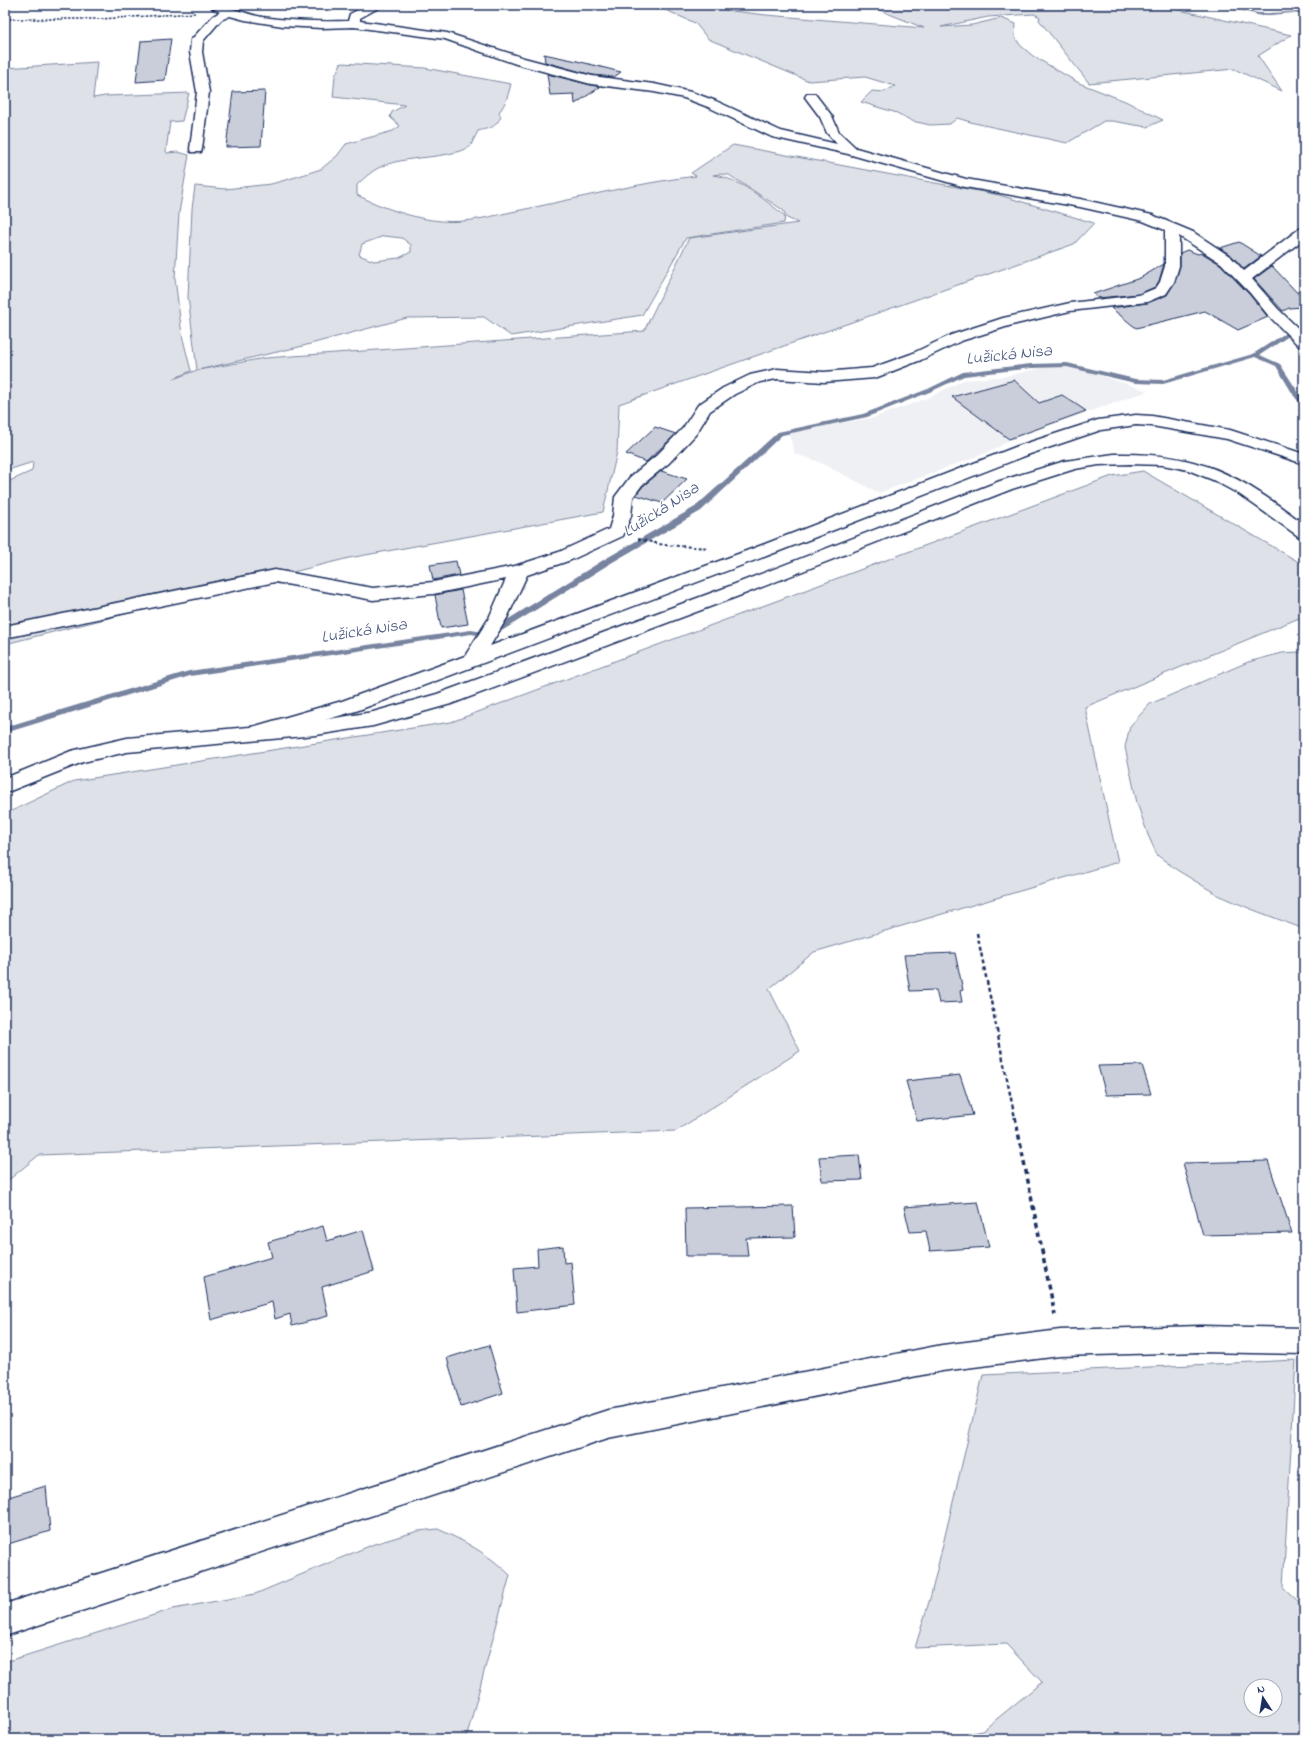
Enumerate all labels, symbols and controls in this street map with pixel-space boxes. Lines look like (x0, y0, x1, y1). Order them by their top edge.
water label: Lužická Nisa (965, 338, 1054, 372)
water label: Lužická Nisa (618, 476, 705, 544)
water label: Lužická Nisa (319, 612, 409, 650)
north arrow (1243, 1678, 1283, 1718)
text: N (1256, 1681, 1266, 1698)

